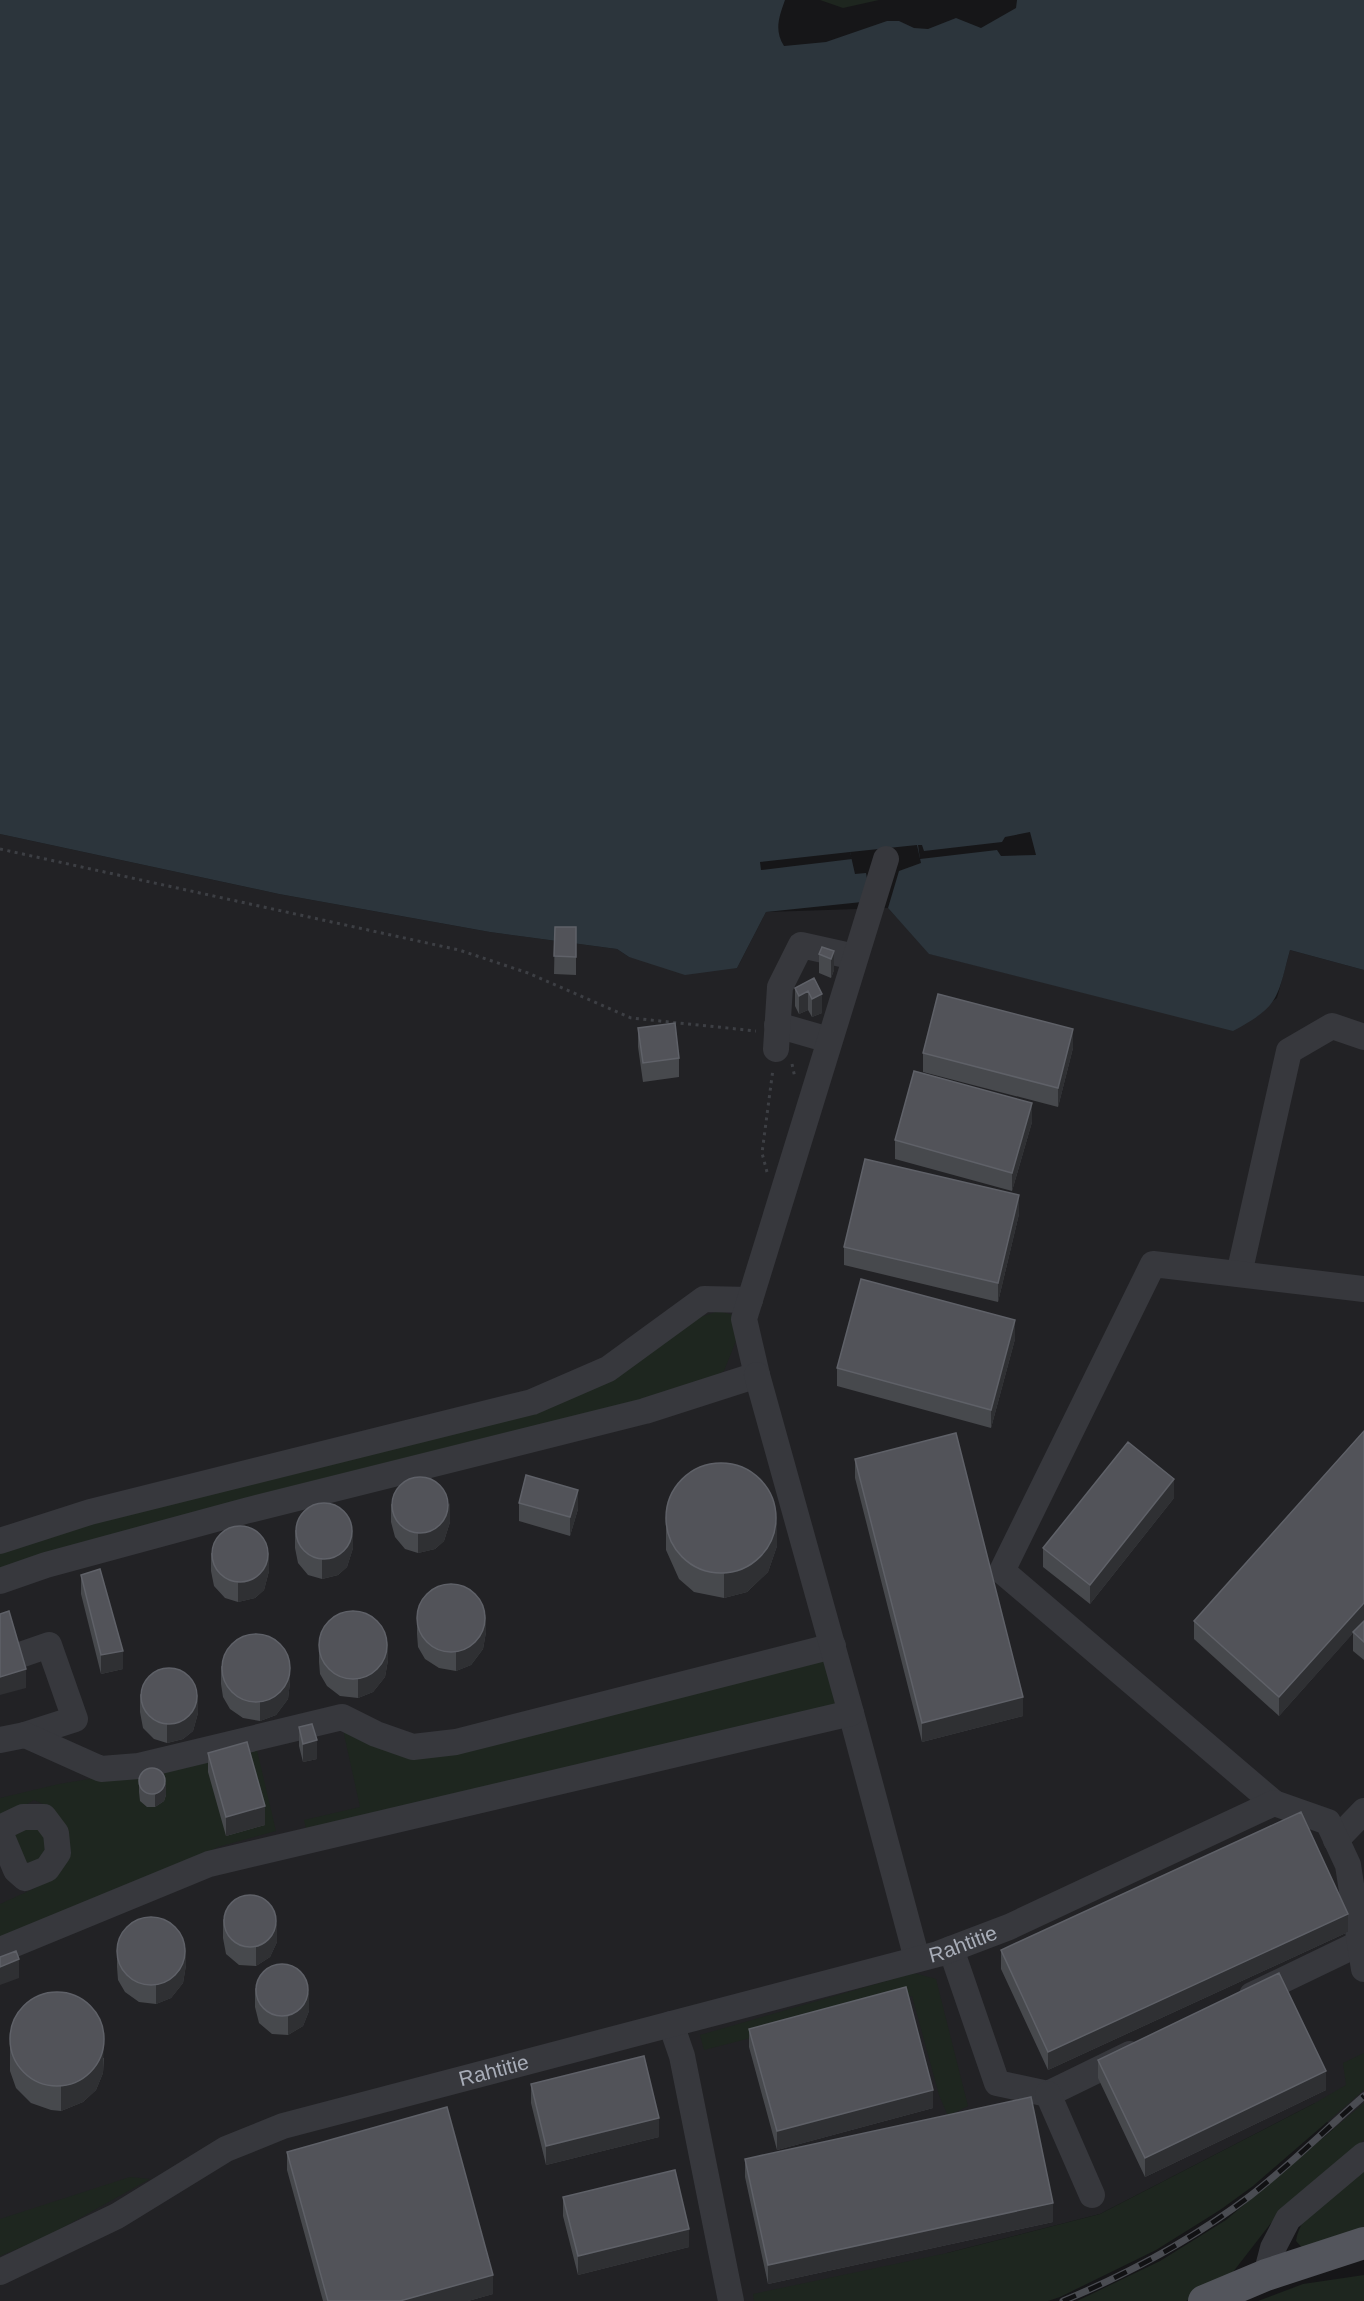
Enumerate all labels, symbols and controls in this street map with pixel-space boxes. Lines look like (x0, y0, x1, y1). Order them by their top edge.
street label: Rahtitie (926, 1921, 1000, 1967)
street label: Rahtitie (456, 2050, 531, 2090)

